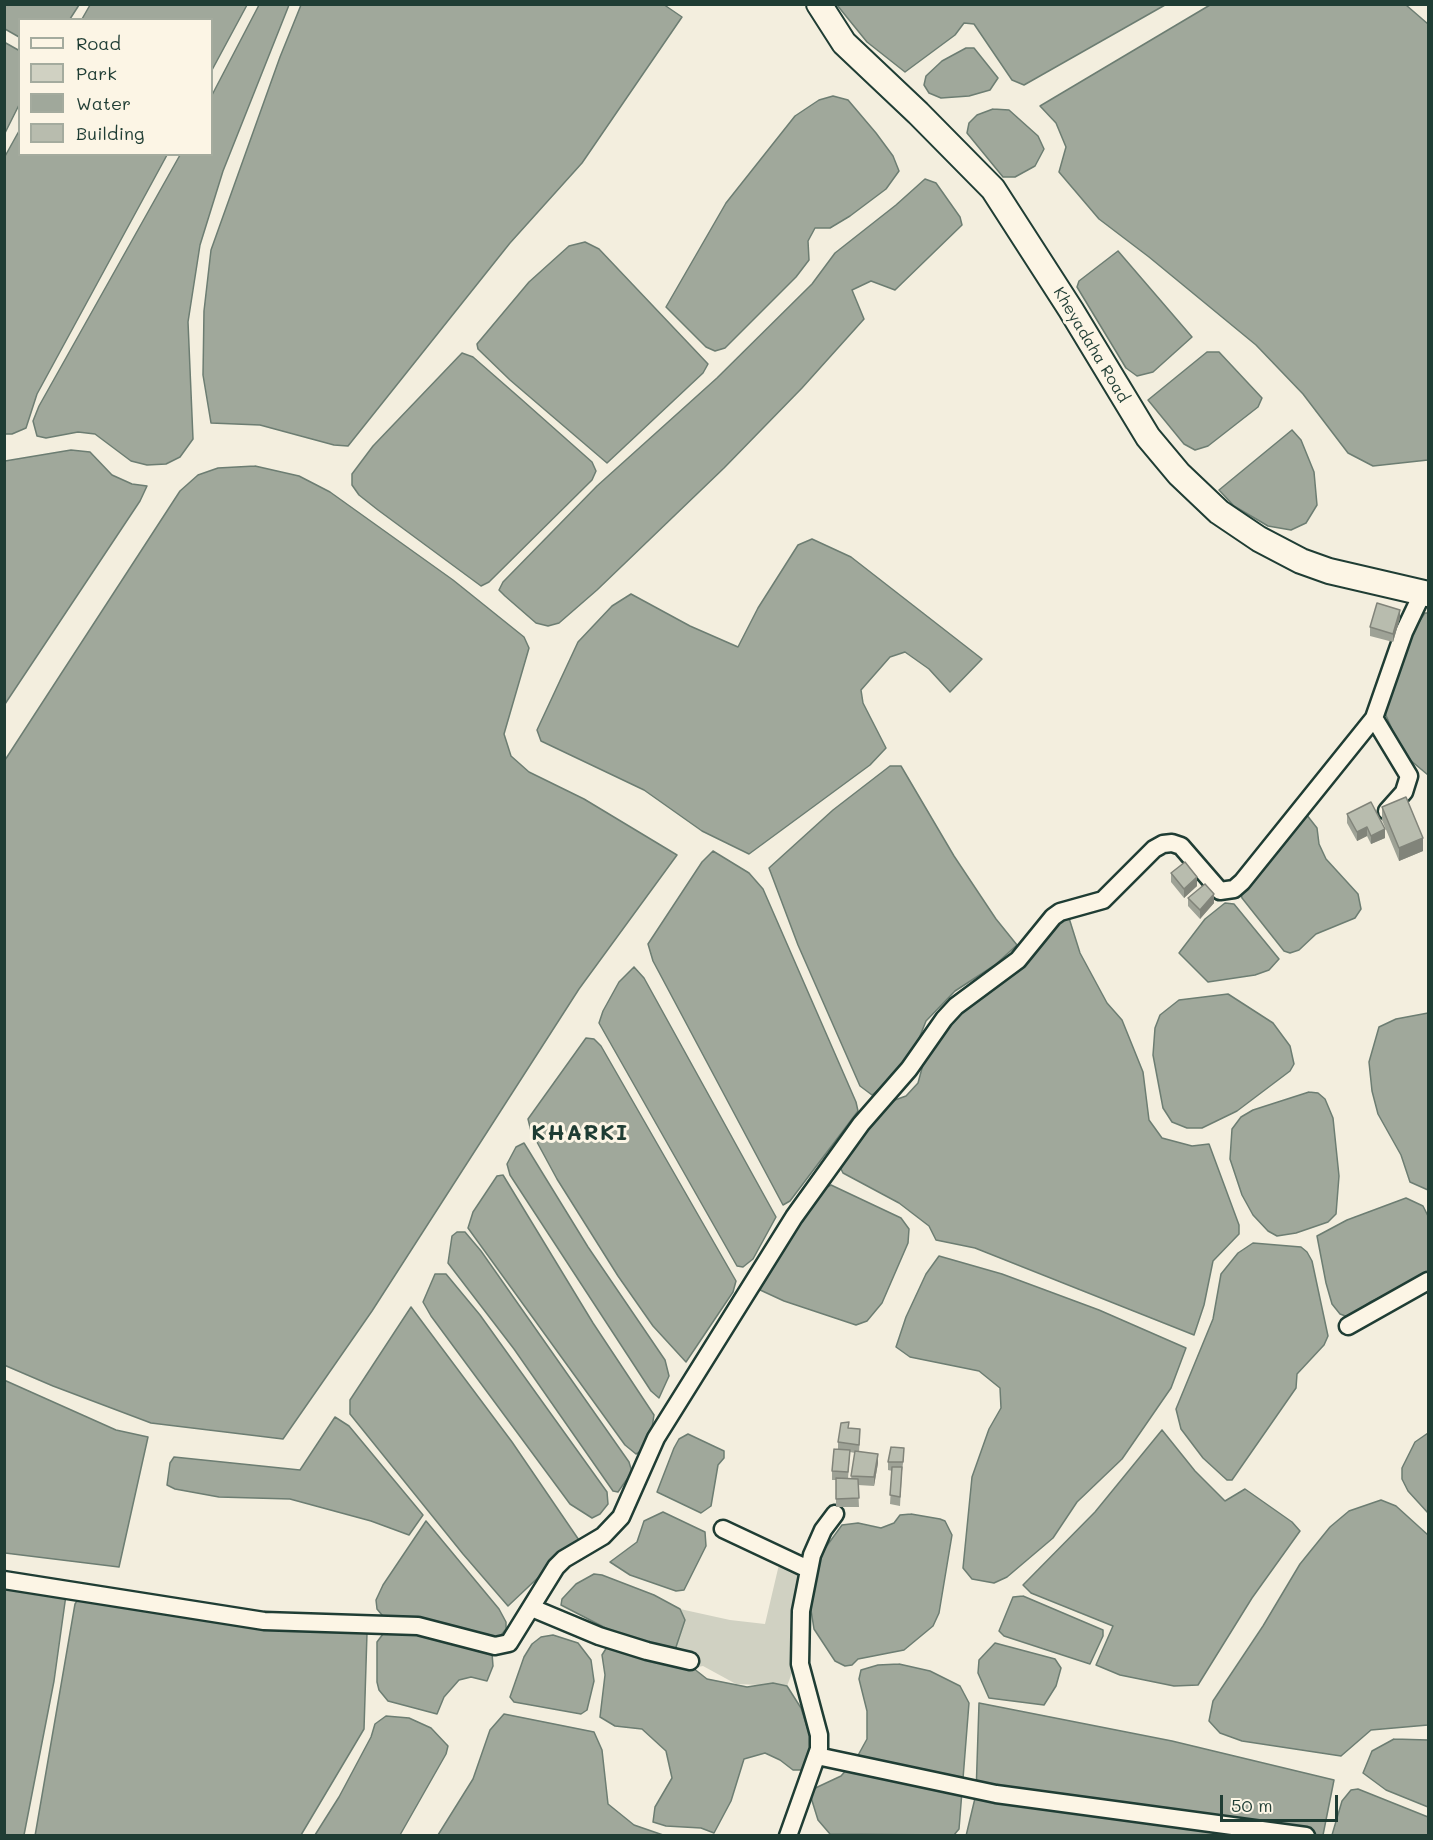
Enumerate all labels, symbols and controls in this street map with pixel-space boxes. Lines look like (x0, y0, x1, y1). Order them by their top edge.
legend (18, 18, 213, 156)
text: Road (76, 31, 121, 55)
text: Park (76, 61, 117, 85)
text: Water (76, 91, 131, 115)
text: Building (76, 121, 144, 145)
street label: Kheyadaha Road (1049, 284, 1133, 406)
district label: KHARKI (531, 1120, 629, 1146)
scale bar (1223, 1783, 1342, 1821)
text: 50 m (1231, 1793, 1273, 1817)

